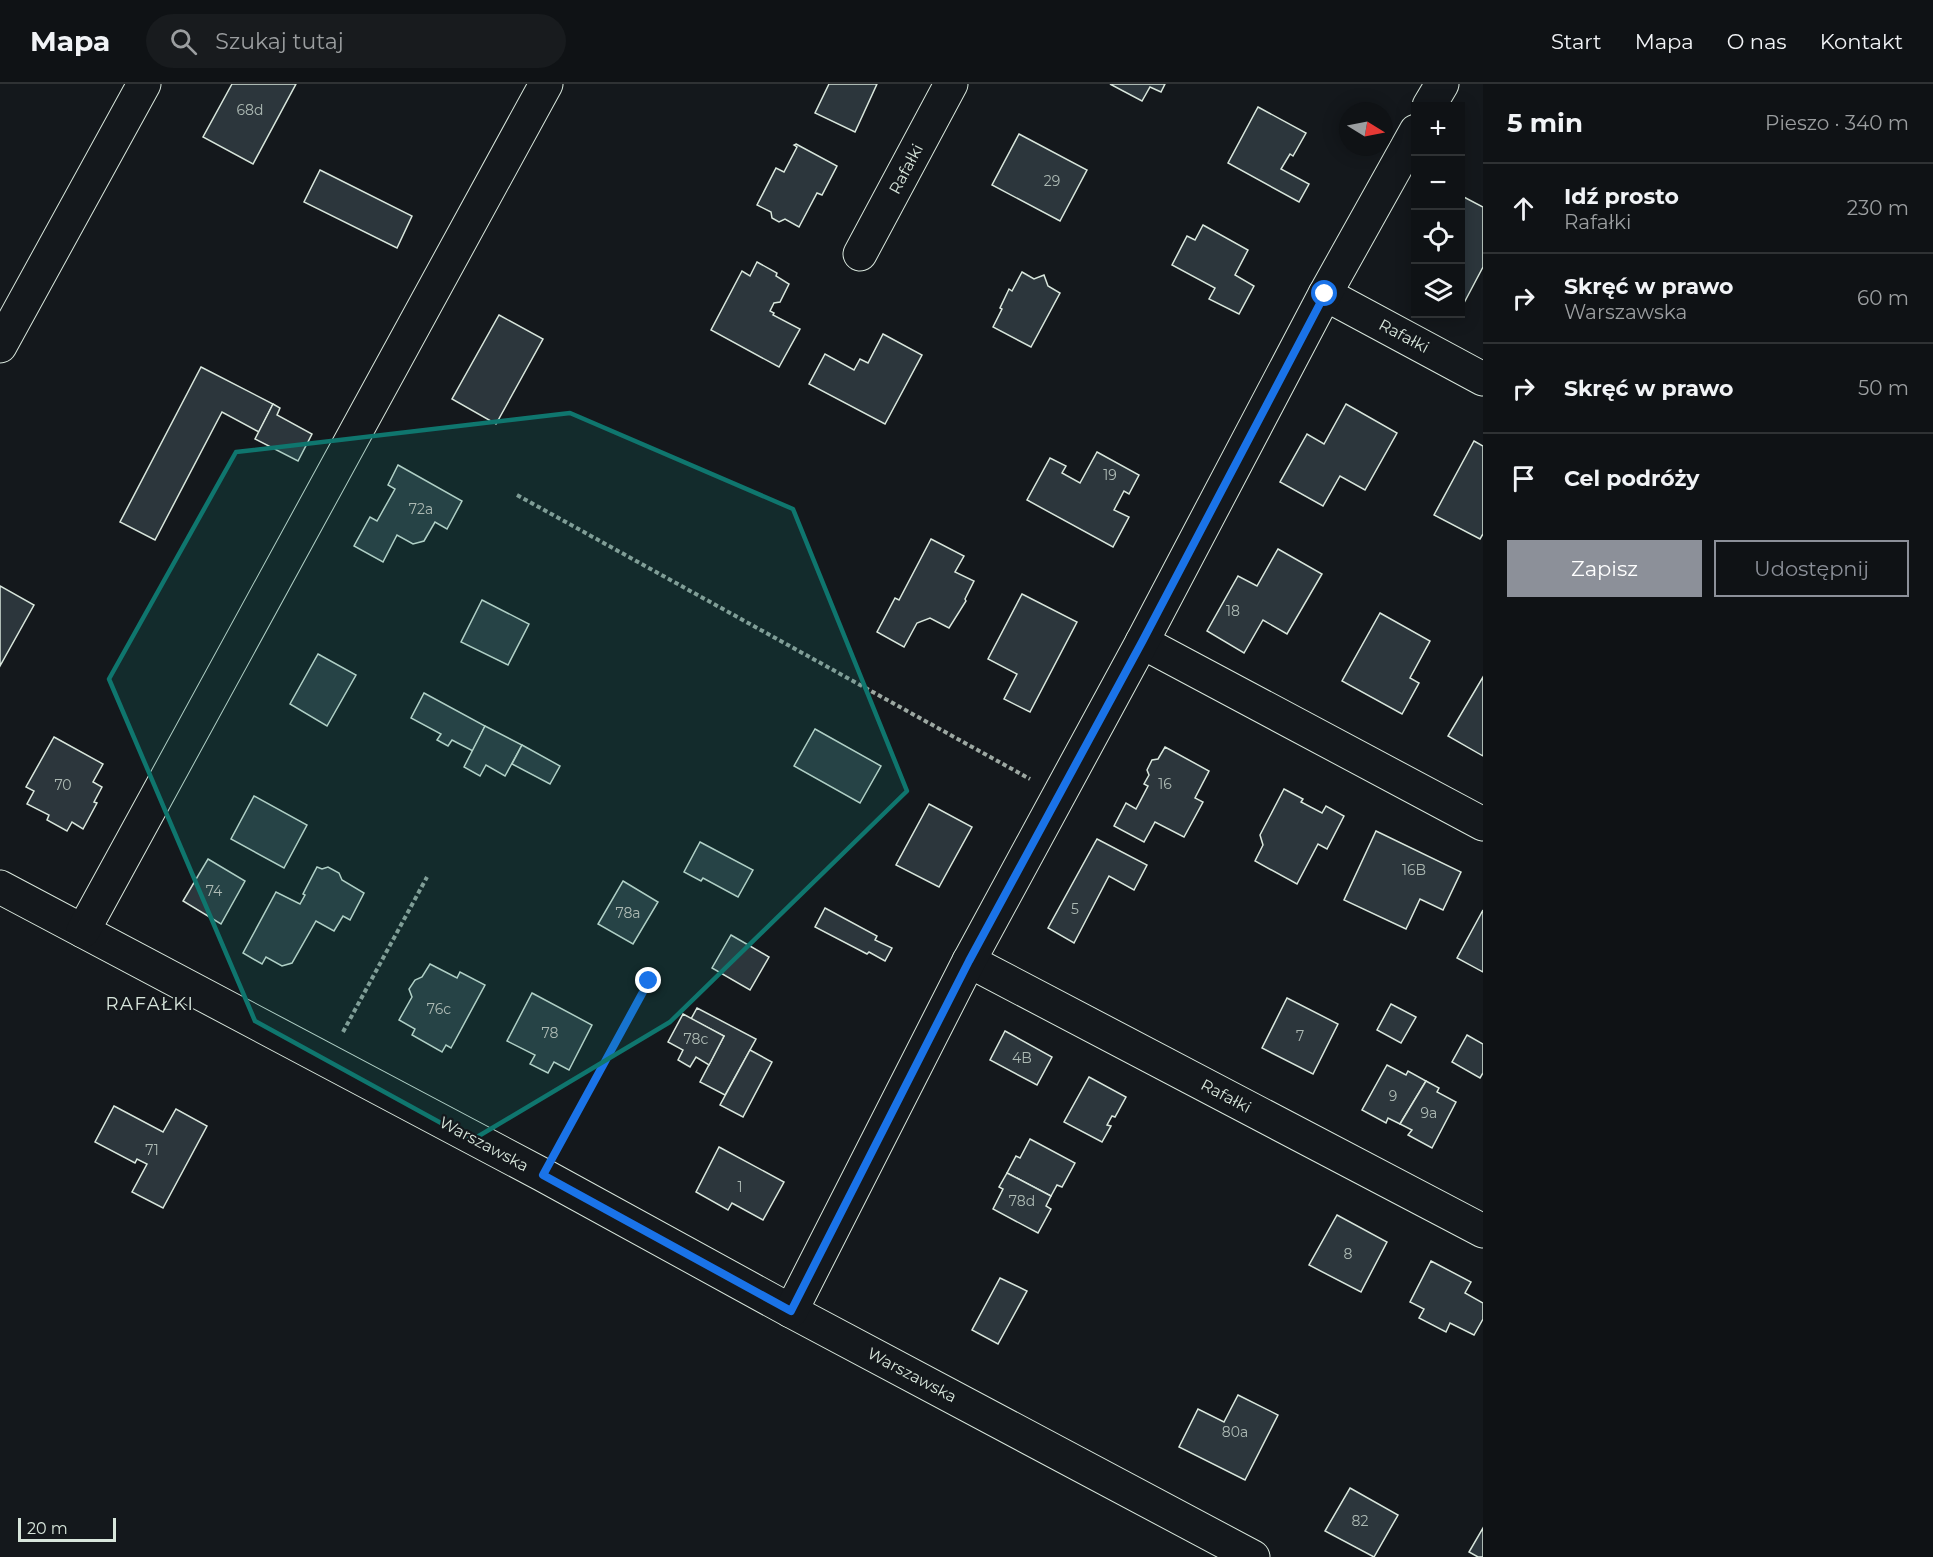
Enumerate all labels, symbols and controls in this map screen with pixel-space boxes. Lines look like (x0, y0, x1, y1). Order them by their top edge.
search box (146, 14, 566, 68)
text: Mapa (30, 24, 110, 58)
icon: search (167, 25, 200, 58)
text: Szukaj tutaj (215, 28, 344, 55)
text: Start (1551, 29, 1602, 54)
text: Mapa (1635, 29, 1694, 54)
text: O nas (1727, 29, 1787, 54)
text: Kontakt (1820, 29, 1903, 54)
house number: 68d (237, 101, 263, 119)
north arrow (1339, 102, 1393, 156)
map controls (1411, 102, 1465, 318)
button: + (1411, 102, 1465, 156)
text: 5 min (1507, 107, 1583, 139)
text: Pieszo · 340 m (1765, 111, 1909, 135)
street label: Rafałki (885, 141, 927, 197)
button: − (1411, 156, 1465, 210)
house number: 29 (1044, 172, 1060, 190)
text: Idź prosto (1564, 183, 1679, 210)
icon: ahead (1507, 192, 1540, 225)
text: 230 m (1847, 196, 1909, 220)
button: locate (1411, 210, 1465, 264)
text: Rafałki (1564, 210, 1631, 234)
button: layers (1411, 264, 1465, 318)
text: Skręć w prawo (1564, 273, 1733, 300)
route start (1311, 280, 1337, 306)
icon: right (1507, 282, 1540, 315)
text: 60 m (1857, 286, 1909, 310)
text: Warszawska (1564, 300, 1687, 324)
street label: Rafałki (1376, 315, 1432, 357)
icon: right (1507, 372, 1540, 405)
text: Skręć w prawo (1564, 375, 1733, 402)
text: 50 m (1858, 376, 1909, 400)
icon: arrive (1507, 462, 1540, 495)
text: Cel podróży (1564, 465, 1700, 492)
house number: 19 (1103, 466, 1117, 484)
house number: 72a (409, 500, 433, 518)
button: Zapisz (1507, 540, 1702, 597)
button: Udostępnij (1714, 540, 1909, 597)
house number: 18 (1226, 602, 1240, 620)
house number: 16 (1158, 775, 1172, 793)
house number: 70 (54, 776, 72, 794)
house number: 16B (1402, 861, 1426, 879)
house number: 74 (206, 882, 223, 900)
house number: 5 (1071, 900, 1079, 918)
house number: 78a (615, 904, 641, 922)
route end (635, 967, 661, 993)
district label: RAFAŁKI (105, 993, 195, 1015)
house number: 76c (427, 1000, 451, 1018)
house number: 78 (542, 1024, 559, 1042)
house number: 7 (1296, 1027, 1304, 1045)
house number: 78c (684, 1030, 709, 1048)
house number: 4B (1012, 1049, 1032, 1067)
street label: Rafałki (1198, 1075, 1254, 1117)
house number: 9 (1389, 1087, 1397, 1105)
house number: 9a (1421, 1104, 1437, 1122)
street label: Warszawska (436, 1112, 532, 1176)
house number: 71 (145, 1141, 159, 1159)
house number: 1 (737, 1178, 743, 1196)
house number: 78d (1009, 1192, 1035, 1210)
house number: 8 (1344, 1245, 1353, 1263)
street label: Warszawska (864, 1343, 960, 1407)
house number: 80a (1222, 1423, 1248, 1441)
house number: 82 (1352, 1512, 1368, 1530)
scale bar (18, 1515, 116, 1542)
text: 20 m (27, 1519, 68, 1538)

